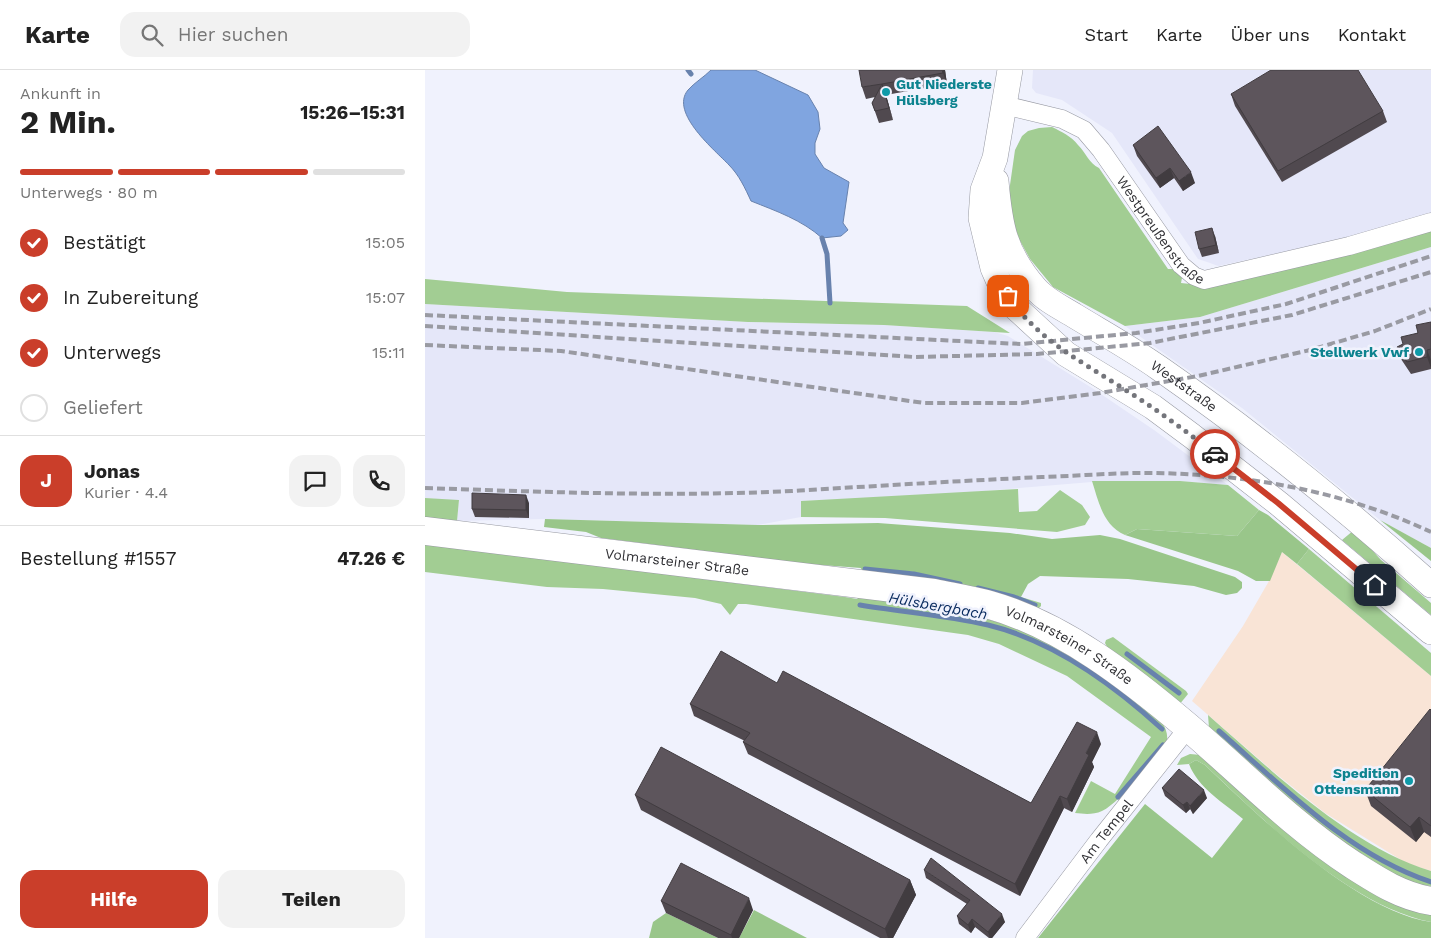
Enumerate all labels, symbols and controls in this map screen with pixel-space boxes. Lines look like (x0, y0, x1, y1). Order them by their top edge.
search box (120, 12, 470, 57)
text: Karte (25, 21, 90, 49)
icon: search (138, 21, 166, 49)
text: Hier suchen (178, 23, 288, 46)
text: Start (1084, 24, 1128, 45)
text: Karte (1156, 24, 1203, 45)
text: Über uns (1231, 24, 1310, 45)
text: Kontakt (1338, 24, 1406, 45)
place label: Gut Niederste Hülsberg (896, 76, 992, 108)
text: Ankunft in (20, 84, 101, 103)
marker: Gut Niederste Hülsberg (880, 86, 892, 98)
text: 15:26–15:31 (300, 101, 405, 124)
text: 2 Min. (20, 103, 116, 141)
street label: Westpreußenstraße (1114, 173, 1207, 287)
text: Unterwegs · 80 m (20, 183, 158, 202)
icon: check (20, 229, 48, 257)
text: Bestätigt (63, 231, 146, 254)
text: 15:05 (365, 233, 405, 252)
pin (987, 275, 1029, 317)
icon: bag (994, 282, 1022, 310)
icon: check (20, 284, 48, 312)
text: In Zubereitung (63, 286, 198, 309)
text: 15:07 (366, 288, 405, 307)
icon: check (20, 339, 48, 367)
text: Unterwegs (63, 341, 161, 364)
text: 15:11 (372, 343, 405, 362)
place label: Stellwerk Vwf (1310, 344, 1409, 360)
marker: Stellwerk Vwf (1413, 346, 1425, 358)
street label: Weststraße (1148, 357, 1220, 415)
text: Geliefert (63, 396, 143, 419)
courier (1190, 429, 1240, 479)
icon: car (1201, 440, 1229, 468)
button: chat (289, 455, 341, 507)
button: phone (353, 455, 405, 507)
text: Jonas (84, 460, 140, 483)
text: J (40, 469, 52, 492)
text: Kurier · 4.4 (84, 483, 168, 502)
street label: Volmarsteiner Straße (604, 545, 750, 578)
text: Bestellung #1557 (20, 547, 176, 570)
text: 47.26 € (337, 547, 405, 570)
pin (1354, 564, 1396, 606)
icon: home (1361, 571, 1389, 599)
water label: Hülsbergbach (887, 588, 989, 624)
street label: Volmarsteiner Straße (1003, 602, 1136, 688)
place label: Spedition Ottensmann (1314, 765, 1399, 797)
marker: Spedition Ottensmann (1403, 775, 1415, 787)
street label: Am Tempel (1076, 796, 1136, 866)
button: Hilfe (20, 870, 208, 928)
button: Teilen (218, 870, 405, 928)

